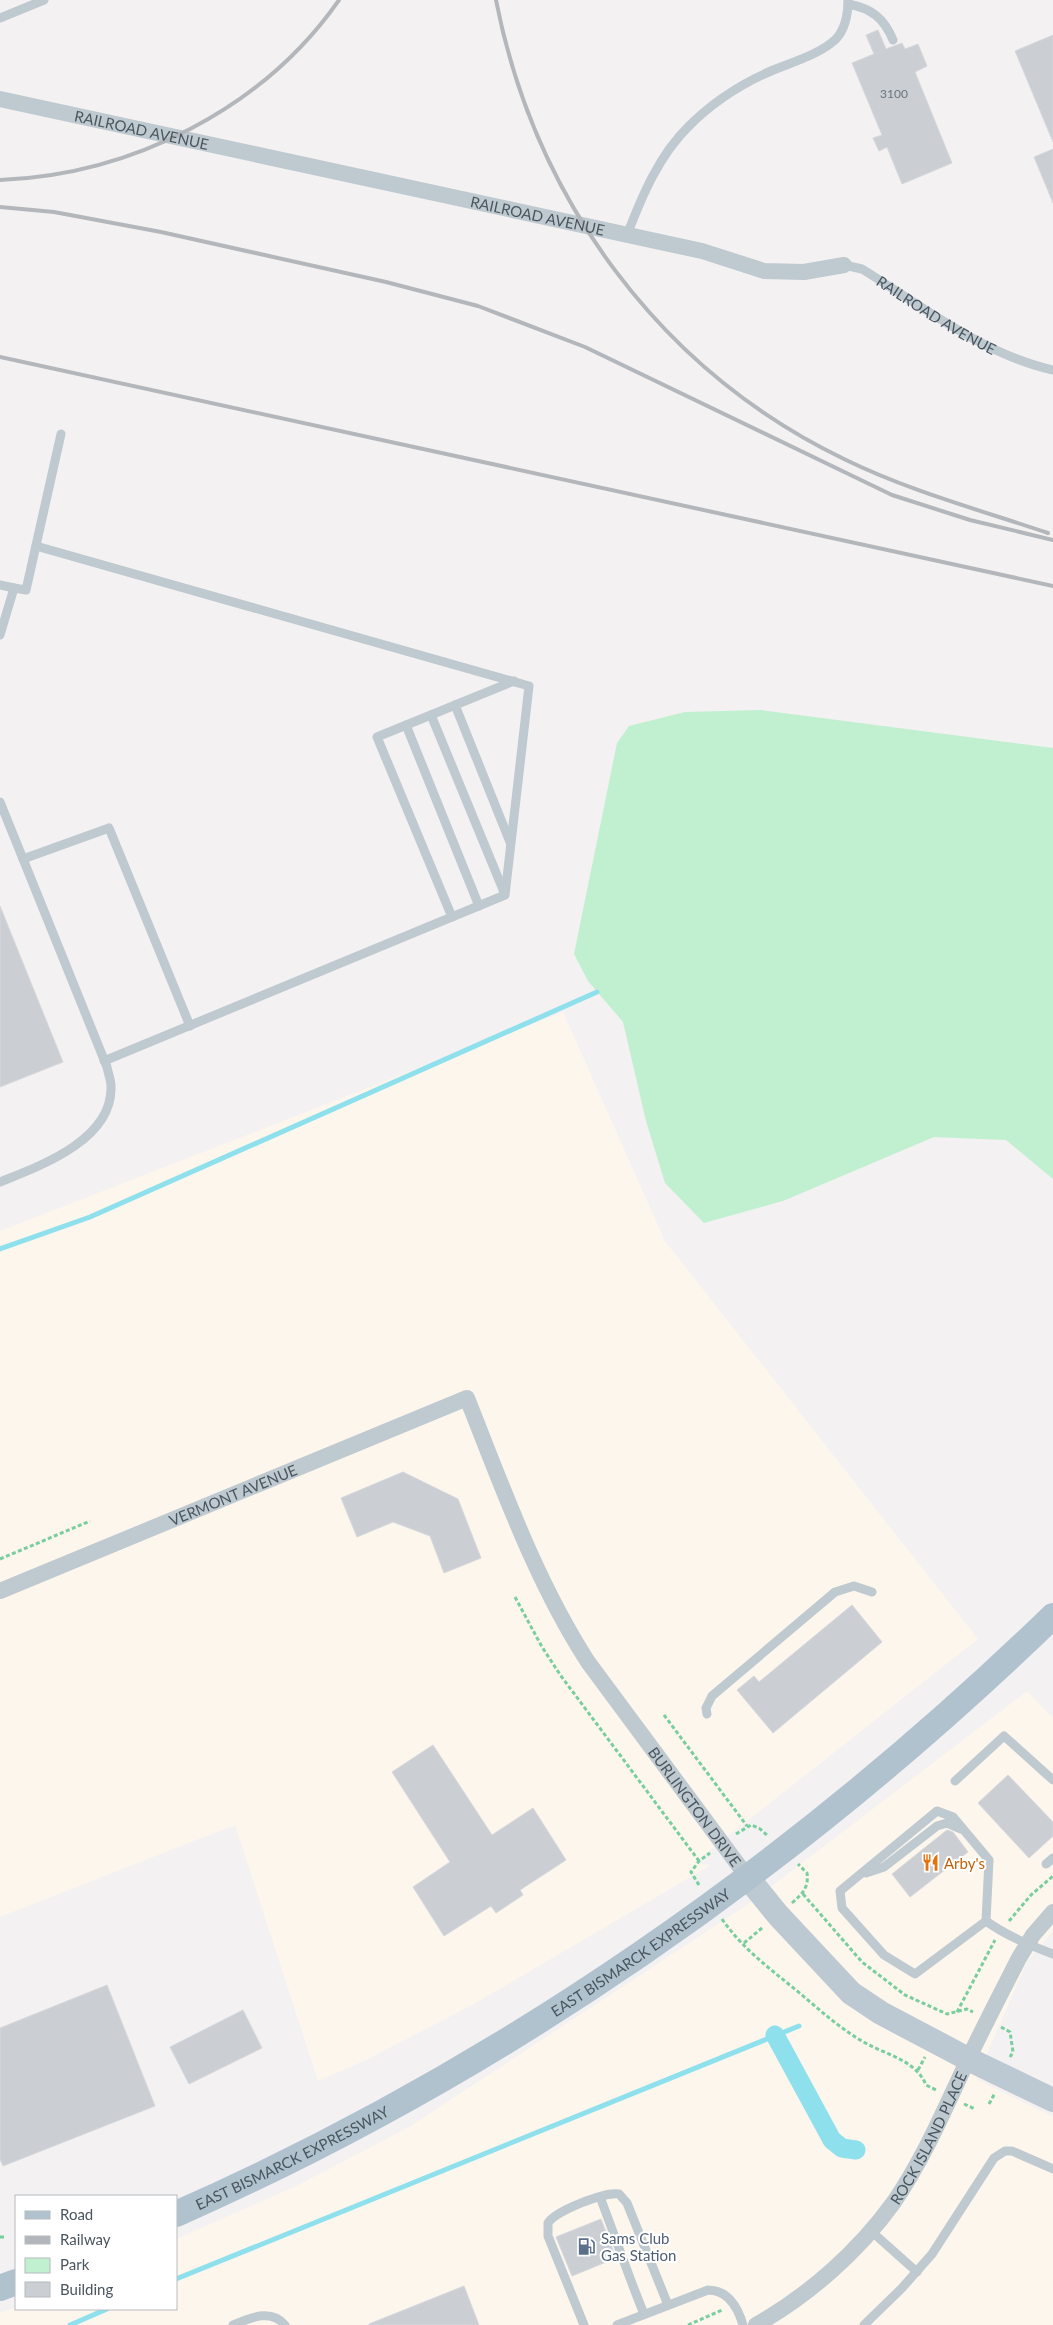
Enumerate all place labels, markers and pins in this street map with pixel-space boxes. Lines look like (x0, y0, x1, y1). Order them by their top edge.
restaurant icon: Arby's (920, 1853, 940, 1873)
place label: Arby's (944, 1854, 985, 1872)
place label: Sams Club Gas Station (601, 2229, 676, 2264)
fuel station icon: Sams Club Gas Station (577, 2237, 597, 2257)

